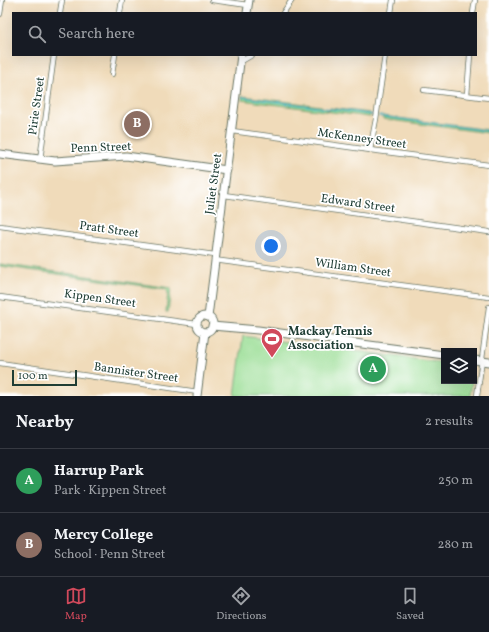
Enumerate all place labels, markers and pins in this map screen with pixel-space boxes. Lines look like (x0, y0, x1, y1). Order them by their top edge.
pin: B (124, 109, 150, 139)
place label: Mackay Tennis Association (288, 324, 373, 354)
sports icon: Mackay Tennis Association (259, 326, 285, 359)
pin: A (360, 354, 386, 384)

